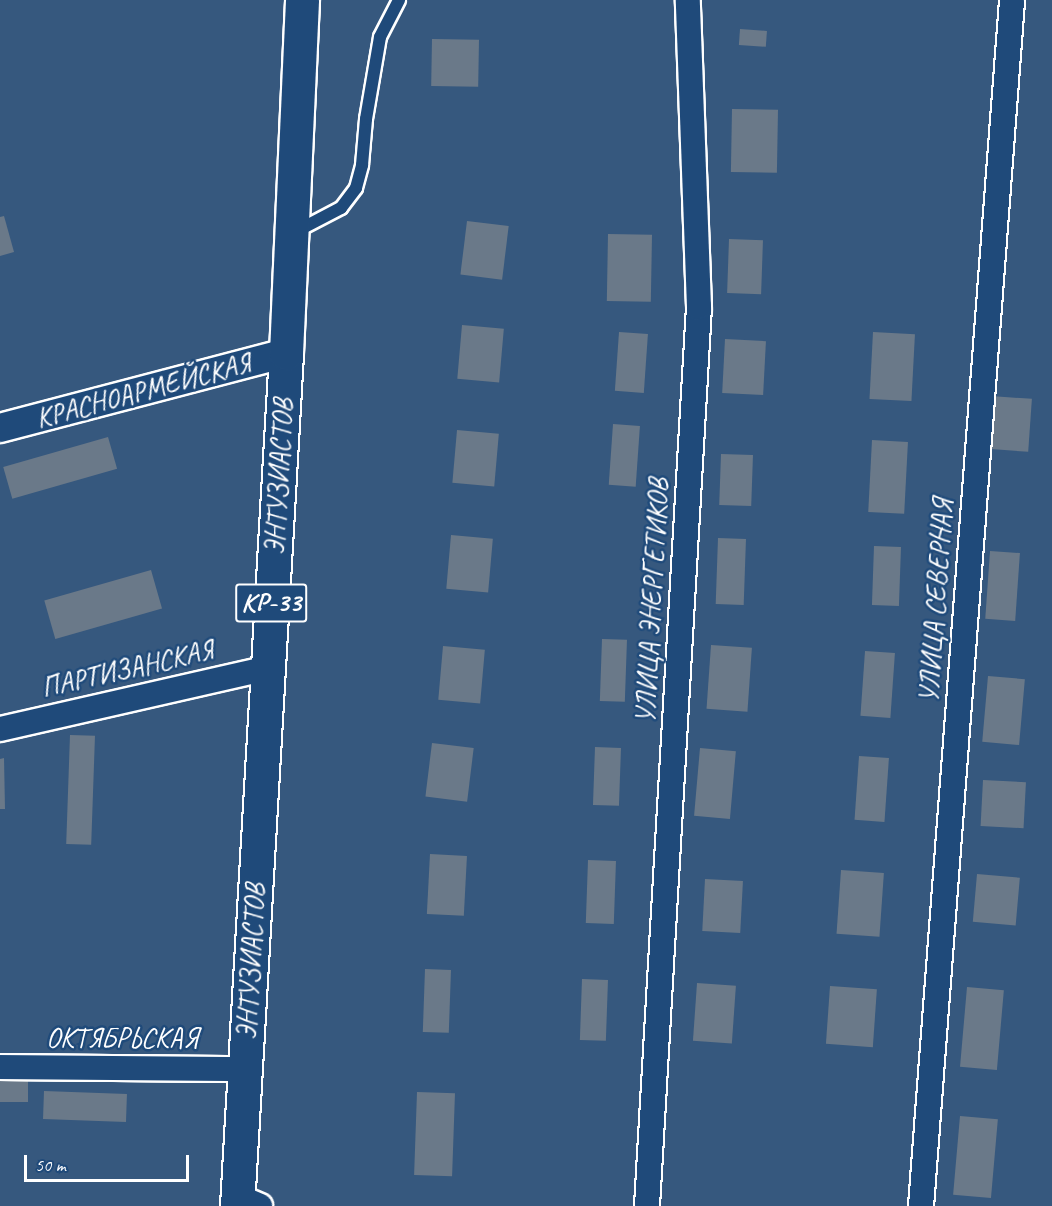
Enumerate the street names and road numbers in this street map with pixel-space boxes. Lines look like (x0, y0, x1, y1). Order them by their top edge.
street label: КРАСНОАРМЕЙСКАЯ (32, 346, 254, 436)
street label: ЭНТУЗИАСТОВ (258, 398, 300, 556)
street label: УЛИЦА ЭНЕРГЕТИКОВ (629, 478, 675, 724)
street label: УЛИЦА СЕВЕРНАЯ (912, 499, 960, 703)
road number: KP-33 (235, 579, 307, 627)
street label: ПАРТИЗАНСКАЯ (38, 633, 216, 705)
street label: ЭНТУЗИАСТОВ (230, 883, 272, 1041)
street label: ОКТЯБРЬСКАЯ (46, 1021, 198, 1055)

